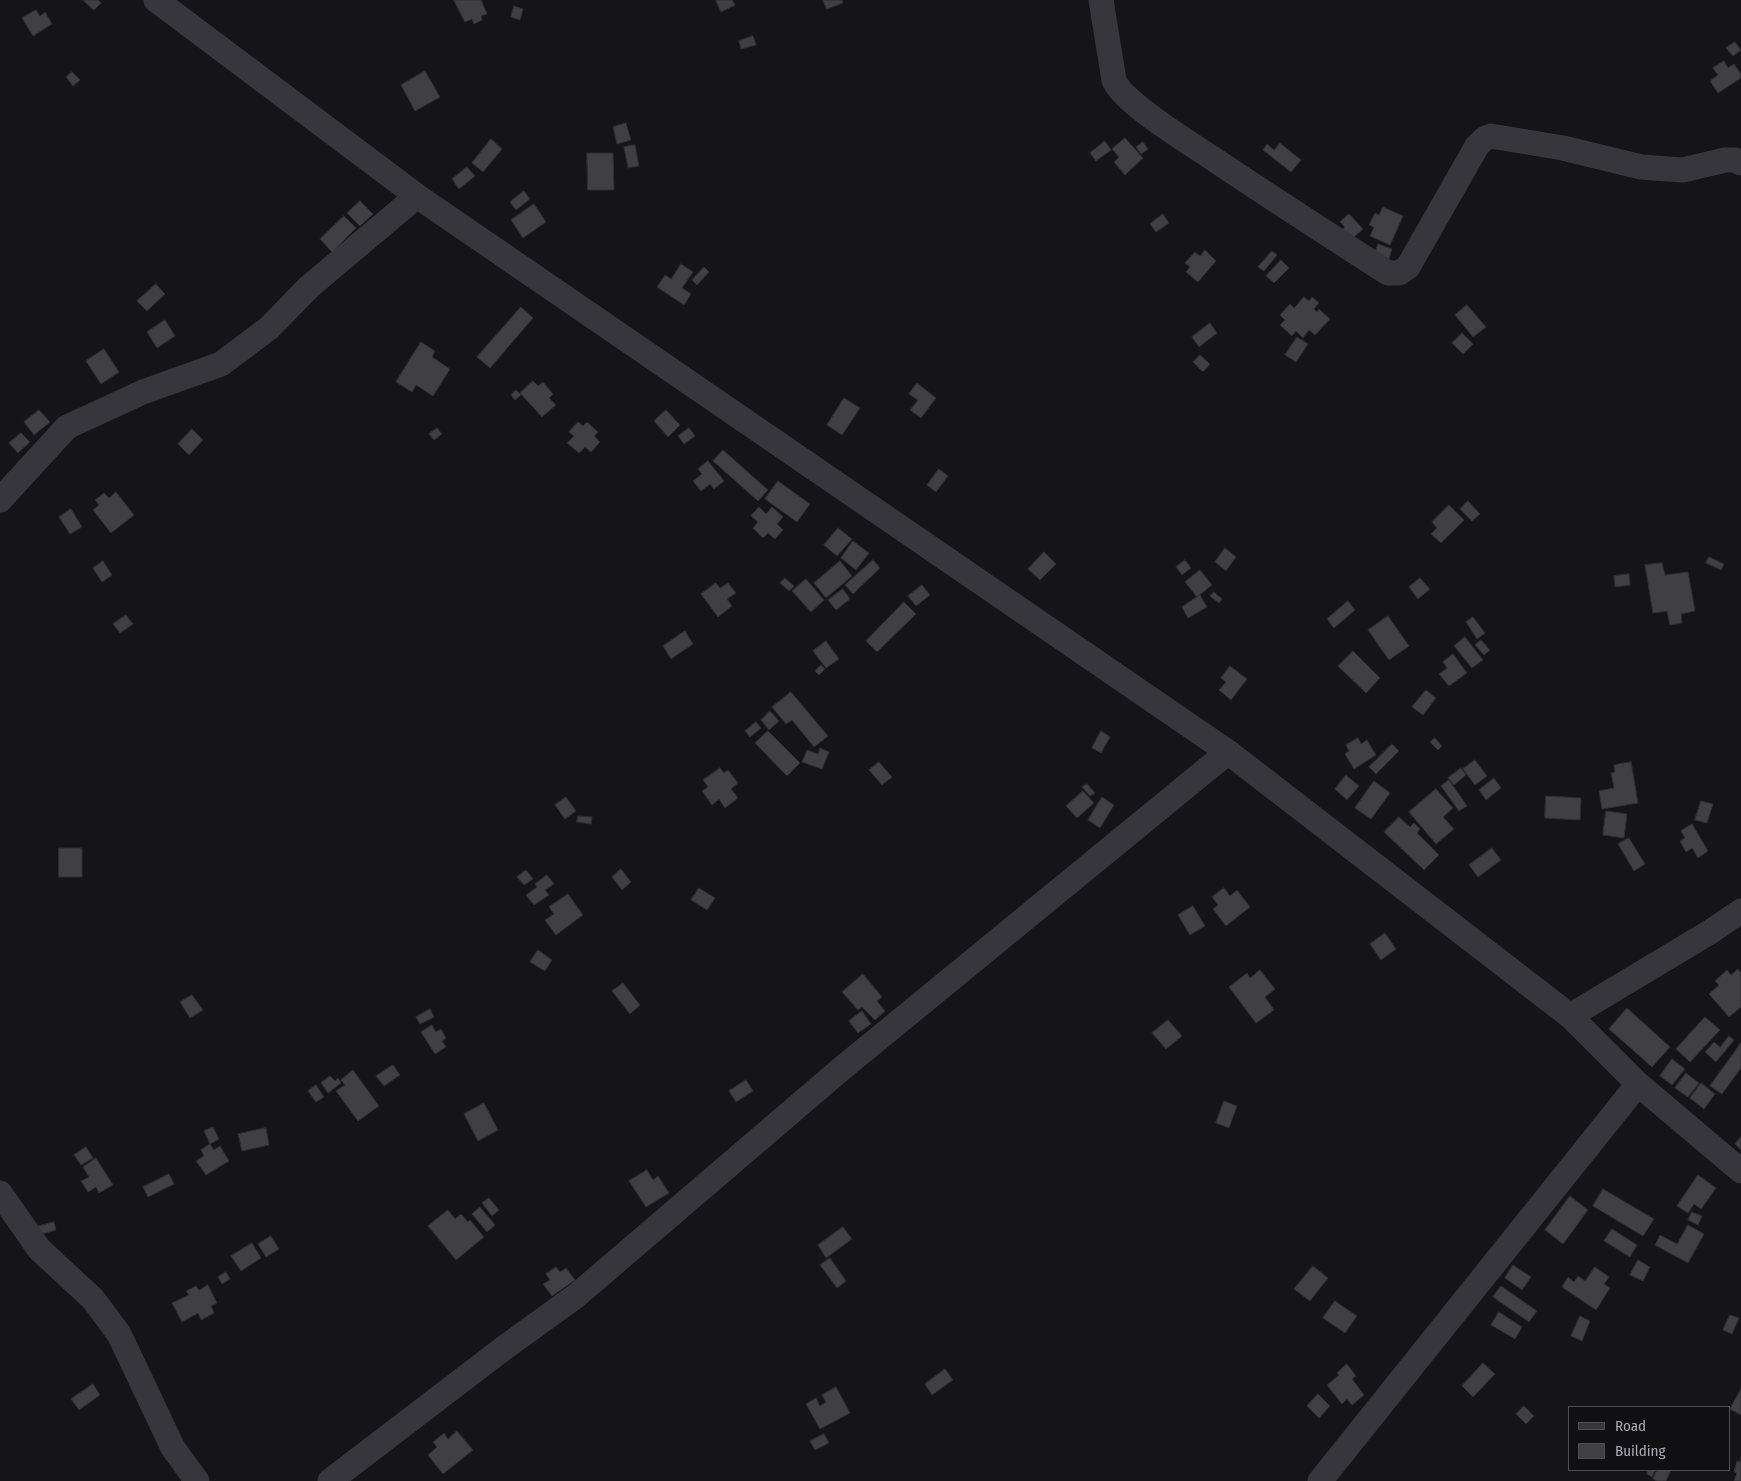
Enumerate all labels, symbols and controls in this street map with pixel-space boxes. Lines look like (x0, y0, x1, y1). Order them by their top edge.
legend (1568, 1406, 1731, 1471)
text: Road (1615, 1417, 1646, 1435)
text: Building (1615, 1442, 1666, 1460)

